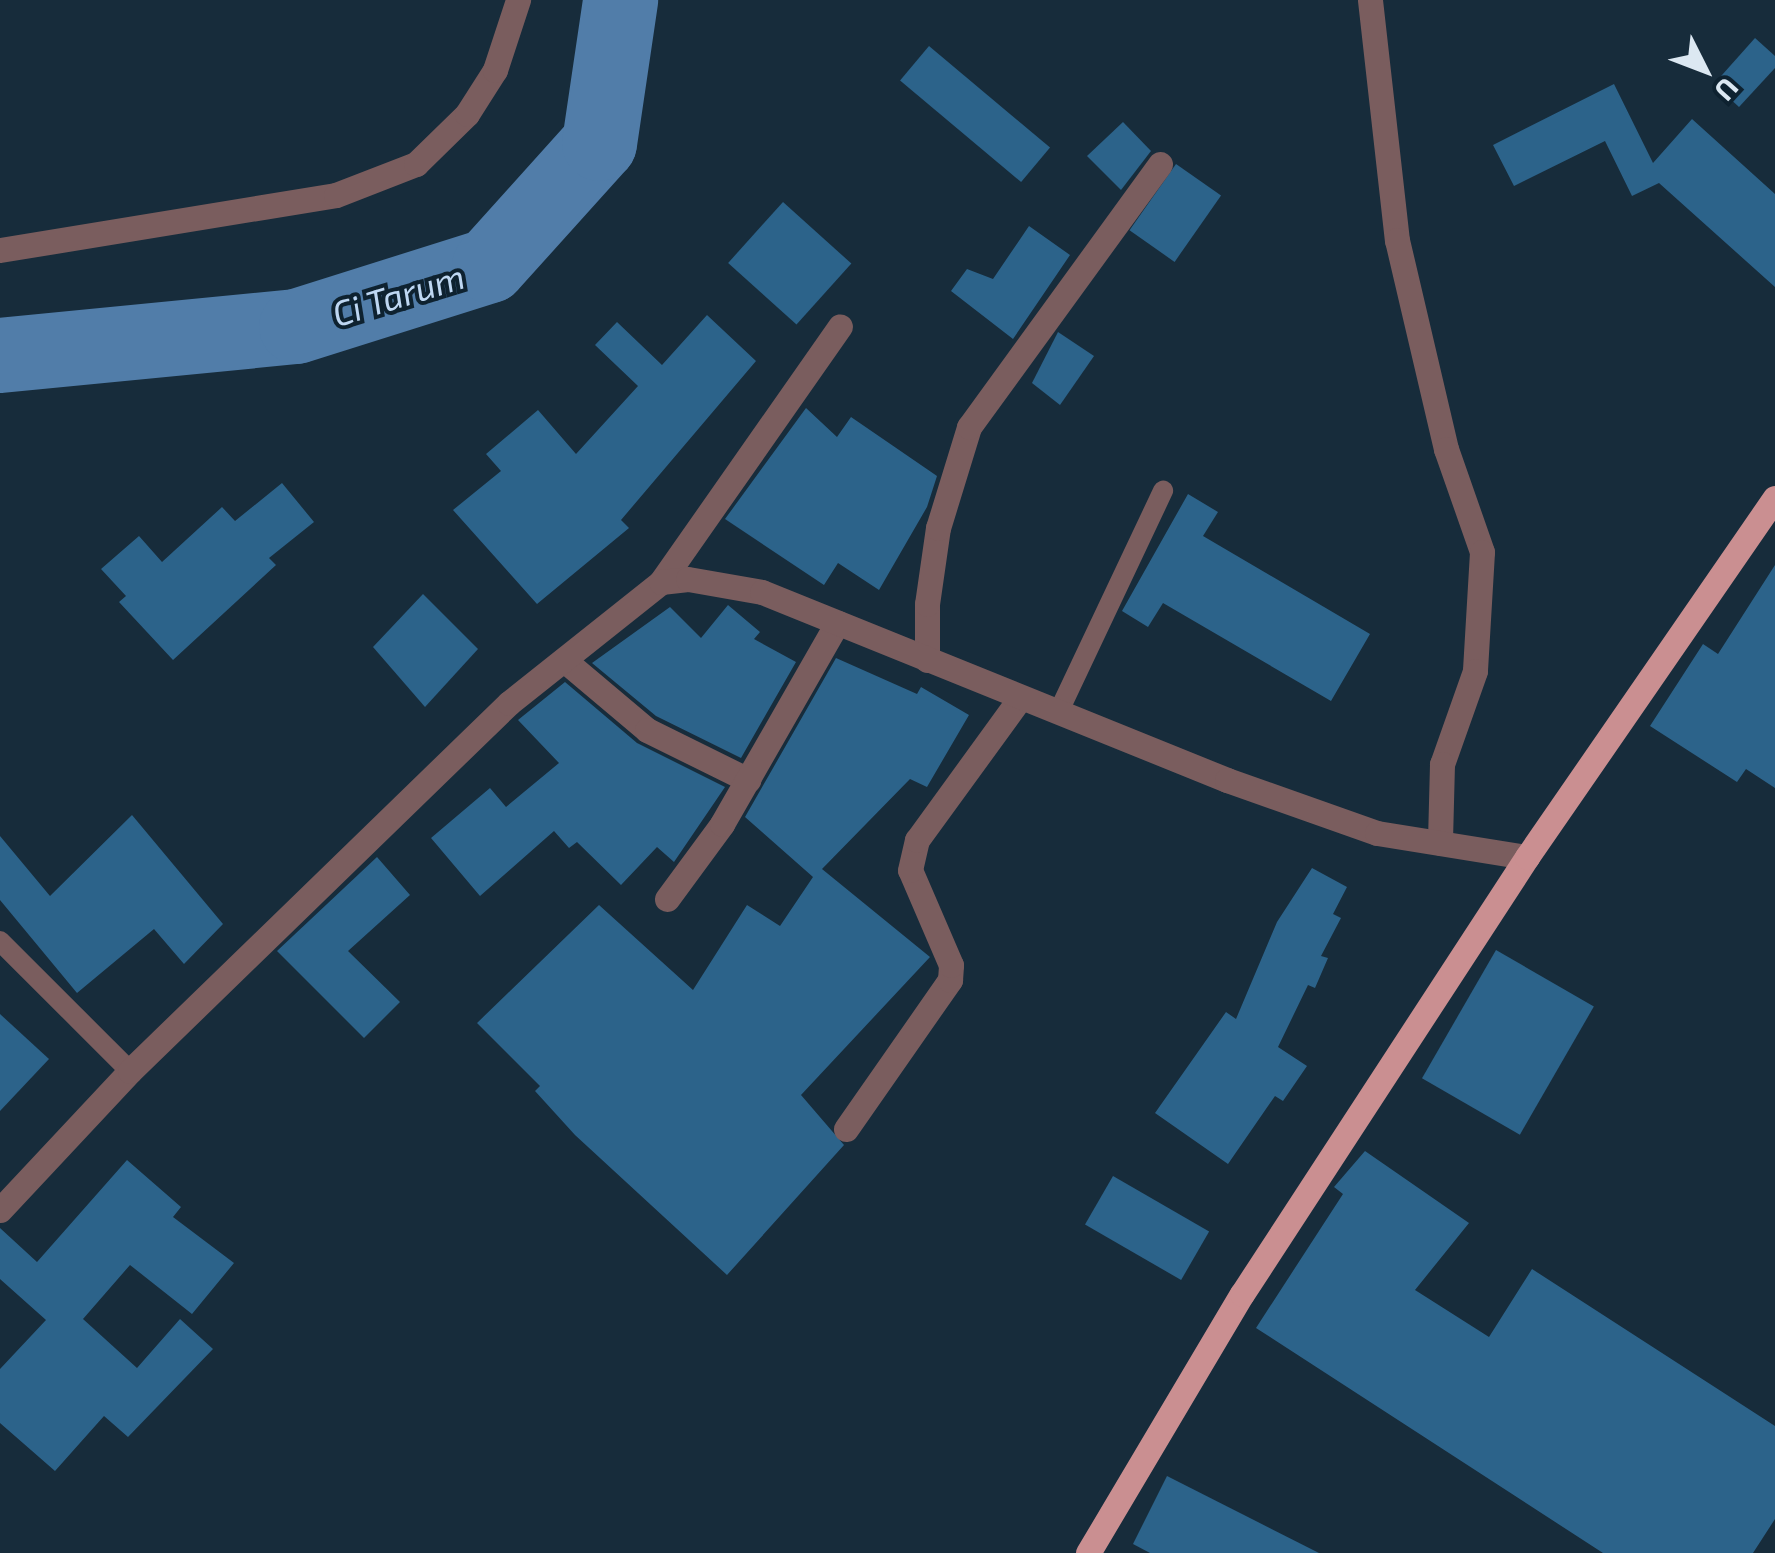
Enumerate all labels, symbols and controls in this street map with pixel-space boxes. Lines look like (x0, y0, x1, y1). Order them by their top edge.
north arrow (1655, 20, 1755, 120)
text: U (1708, 72, 1746, 109)
water label: Ci Tarum (326, 254, 470, 334)

